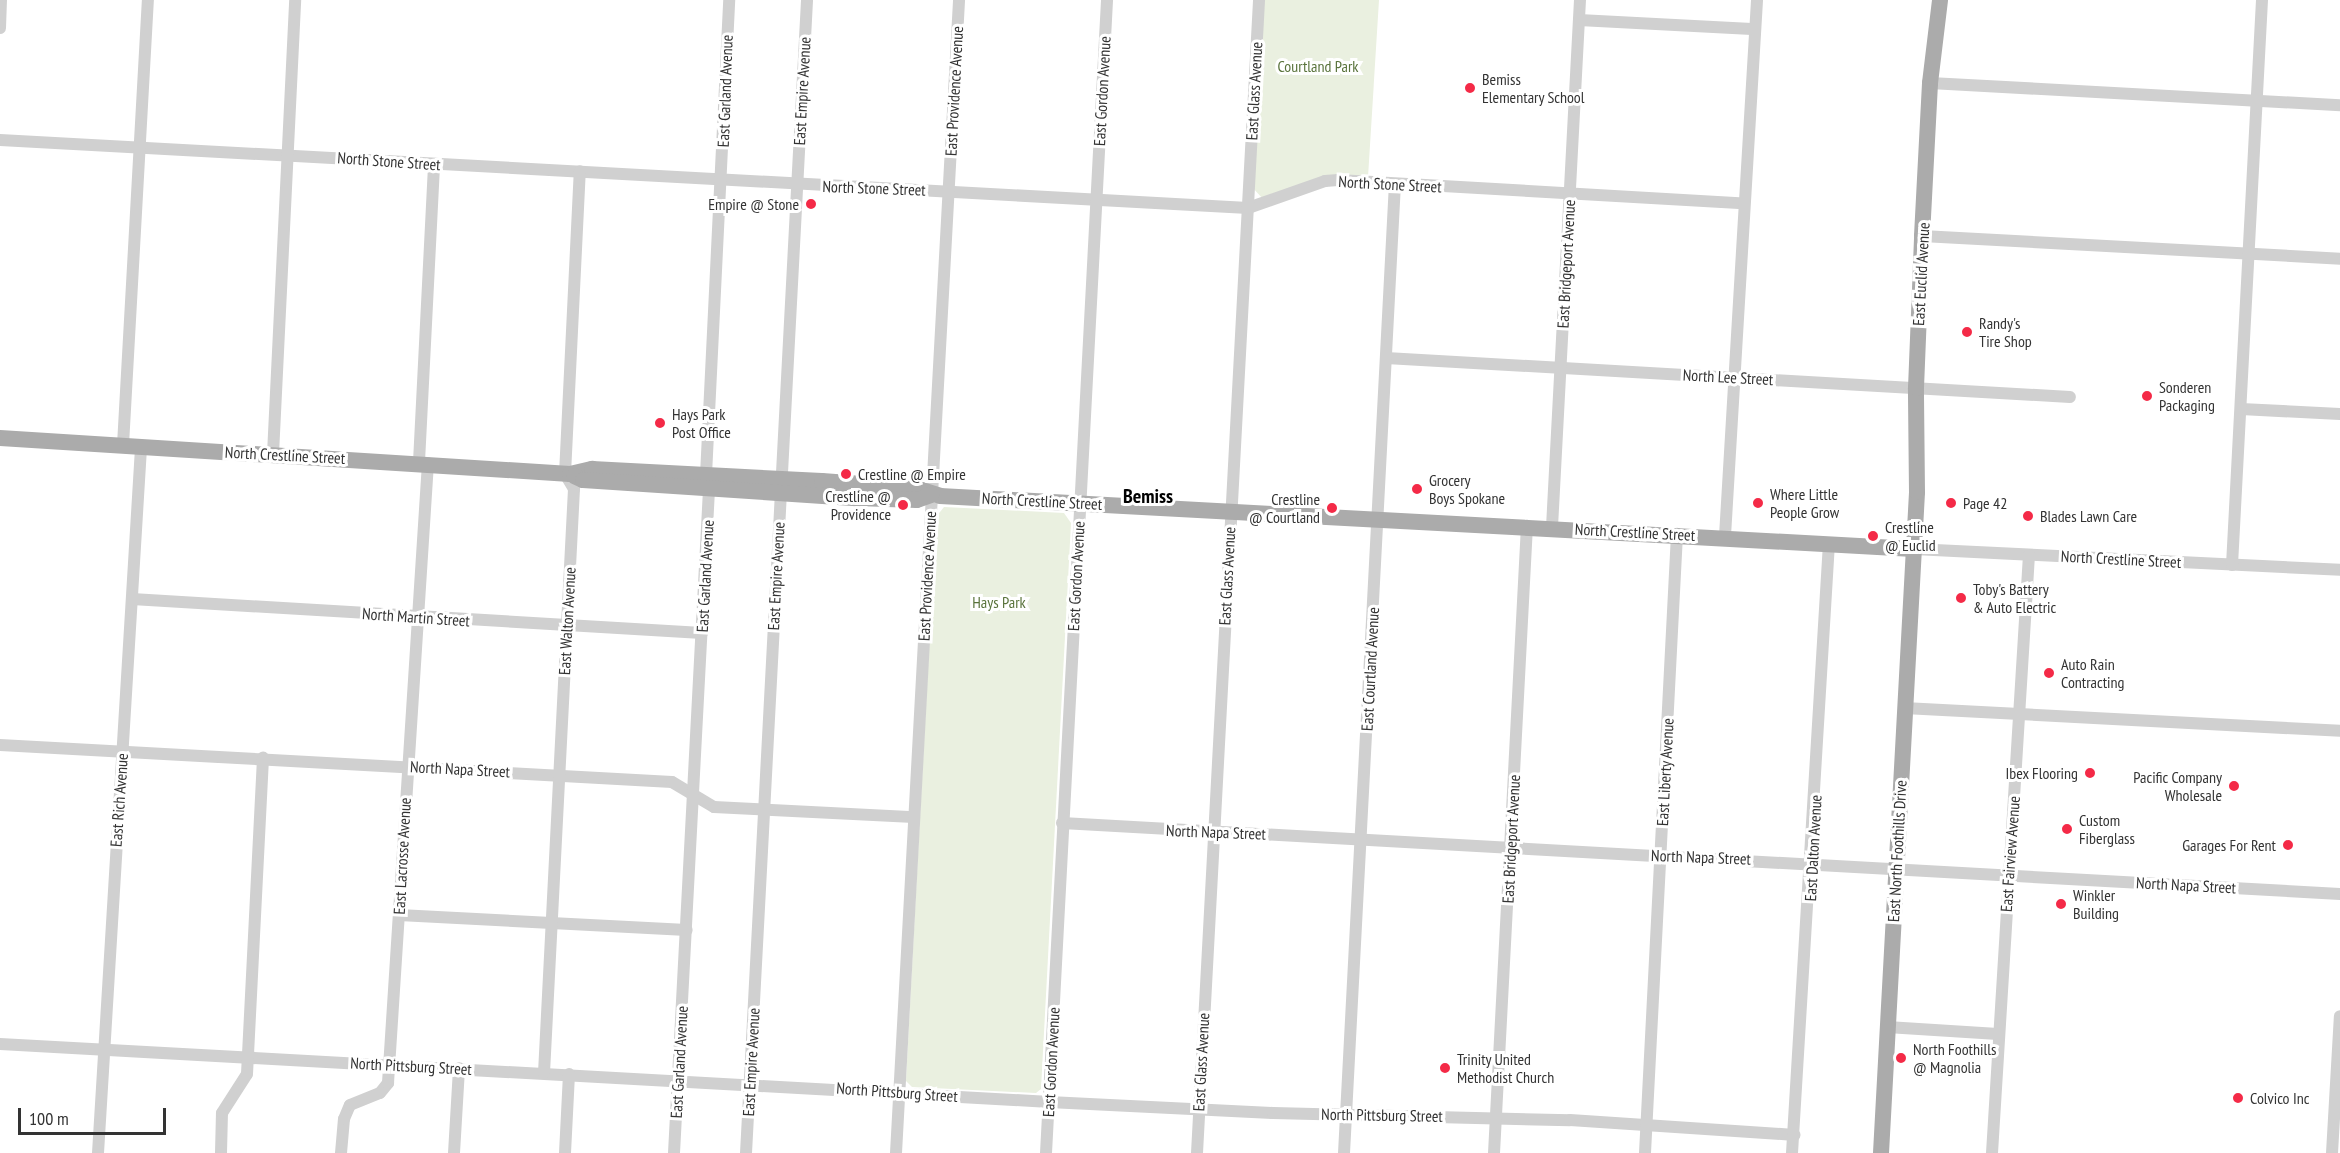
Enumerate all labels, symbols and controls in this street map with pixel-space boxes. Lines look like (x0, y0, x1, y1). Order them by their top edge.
street label: East Providence Avenue (941, 25, 967, 157)
street label: East Garland Avenue (713, 34, 737, 148)
street label: East Gordon Avenue (1090, 35, 1114, 147)
street label: East Empire Avenue (790, 36, 814, 146)
street label: East Glass Avenue (1242, 41, 1266, 141)
park label: Courtland Park (1277, 56, 1359, 76)
place label: Bemiss Elementary School (1482, 69, 1585, 107)
marker: Bemiss Elementary School (1463, 81, 1477, 95)
street label: North Stone Street (337, 148, 441, 174)
street label: North Stone Street (1338, 172, 1442, 196)
street label: North Stone Street (822, 177, 926, 199)
place label: Empire @ Stone (708, 194, 799, 214)
marker: Empire @ Stone (804, 197, 818, 211)
street label: East Bridgeport Avenue (1553, 199, 1579, 329)
street label: East Euclid Avenue (1909, 222, 1933, 326)
place label: Randy's Tire Shop (1979, 313, 2032, 351)
marker: Randy's Tire Shop (1960, 325, 1974, 339)
street label: North Lee Street (1682, 365, 1774, 389)
place label: Sonderen Packaging (2159, 377, 2215, 415)
marker: Sonderen Packaging (2140, 389, 2154, 403)
place label: Hays Park Post Office (672, 404, 731, 442)
marker: Hays Park Post Office (653, 416, 667, 430)
street label: North Crestline Street (224, 442, 346, 468)
place label: Crestline @ Empire (858, 464, 966, 484)
marker: Crestline @ Empire (839, 467, 853, 481)
place label: Grocery Boys Spokane (1429, 470, 1505, 508)
marker: Grocery Boys Spokane (1410, 482, 1424, 496)
district label: Bemiss (1123, 484, 1173, 508)
place label: Where Little People Grow (1770, 484, 1839, 522)
place label: Crestline @ Providence (825, 486, 891, 524)
street label: North Crestline Street (981, 488, 1103, 514)
place label: Crestline @ Courtland (1249, 489, 1320, 527)
place label: Page 42 (1963, 493, 2007, 513)
marker: Where Little People Grow (1751, 496, 1765, 510)
marker: Page 42 (1944, 496, 1958, 510)
marker: Crestline @ Providence (896, 498, 910, 512)
marker: Crestline @ Courtland (1325, 501, 1339, 515)
place label: Blades Lawn Care (2040, 506, 2137, 526)
marker: Blades Lawn Care (2021, 509, 2035, 523)
street label: East Providence Avenue (914, 510, 940, 642)
place label: Crestline @ Euclid (1885, 517, 1936, 555)
street label: East Garland Avenue (692, 519, 718, 633)
street label: North Crestline Street (1574, 519, 1696, 545)
street label: East Gordon Avenue (1064, 520, 1088, 632)
street label: East Empire Avenue (764, 521, 788, 631)
street label: East Glass Avenue (1215, 526, 1239, 626)
marker: Crestline @ Euclid (1866, 529, 1880, 543)
street label: North Crestline Street (2060, 546, 2182, 572)
street label: East Walton Avenue (555, 566, 579, 676)
place label: Toby's Battery & Auto Electric (1973, 579, 2057, 617)
marker: Toby's Battery & Auto Electric (1954, 591, 1968, 605)
park label: Hays Park (972, 592, 1026, 612)
street label: North Martin Street (362, 604, 470, 630)
street label: East Courtland Avenue (1357, 606, 1383, 732)
place label: Auto Rain Contracting (2061, 654, 2125, 692)
marker: Auto Rain Contracting (2042, 666, 2056, 680)
street label: East Liberty Avenue (1653, 717, 1677, 827)
street label: East Rich Avenue (106, 752, 132, 848)
street label: North Napa Street (410, 757, 510, 781)
place label: Ibex Flooring (2005, 763, 2078, 783)
marker: Ibex Flooring (2083, 766, 2097, 780)
place label: Pacific Company Wholesale (2133, 767, 2222, 805)
street label: East Bridgeport Avenue (1498, 774, 1524, 904)
street label: East North Foothills Drive (1884, 779, 1910, 923)
marker: Pacific Company Wholesale (2227, 779, 2241, 793)
street label: East Dalton Avenue (1801, 794, 1825, 902)
street label: East Fairview Avenue (1996, 795, 2024, 913)
street label: East Lacrosse Avenue (389, 797, 415, 915)
place label: Custom Fiberglass (2079, 810, 2135, 848)
street label: North Napa Street (1166, 821, 1266, 843)
marker: Custom Fiberglass (2060, 822, 2074, 836)
place label: Garages For Rent (2182, 835, 2276, 855)
marker: Garages For Rent (2281, 838, 2295, 852)
street label: North Napa Street (1651, 846, 1751, 868)
street label: North Napa Street (2136, 873, 2236, 897)
place label: Winkler Building (2073, 885, 2119, 923)
marker: Winkler Building (2054, 897, 2068, 911)
street label: East Garland Avenue (666, 1005, 692, 1119)
street label: East Gordon Avenue (1039, 1006, 1063, 1118)
street label: East Empire Avenue (739, 1007, 763, 1117)
street label: East Glass Avenue (1189, 1012, 1213, 1112)
place label: North Foothills @ Magnolia (1913, 1039, 1996, 1077)
place label: Trinity United Methodist Church (1457, 1049, 1554, 1087)
marker: North Foothills @ Magnolia (1894, 1051, 1908, 1065)
street label: North Pittsburg Street (350, 1053, 472, 1079)
marker: Trinity United Methodist Church (1438, 1061, 1452, 1075)
street label: North Pittsburg Street (836, 1078, 958, 1106)
place label: Colvico Inc (2250, 1088, 2309, 1108)
marker: Colvico Inc (2231, 1091, 2245, 1105)
scale bar (21, 1096, 170, 1134)
street label: North Pittsburg Street (1321, 1104, 1443, 1126)
text: 100 m (29, 1107, 69, 1130)

